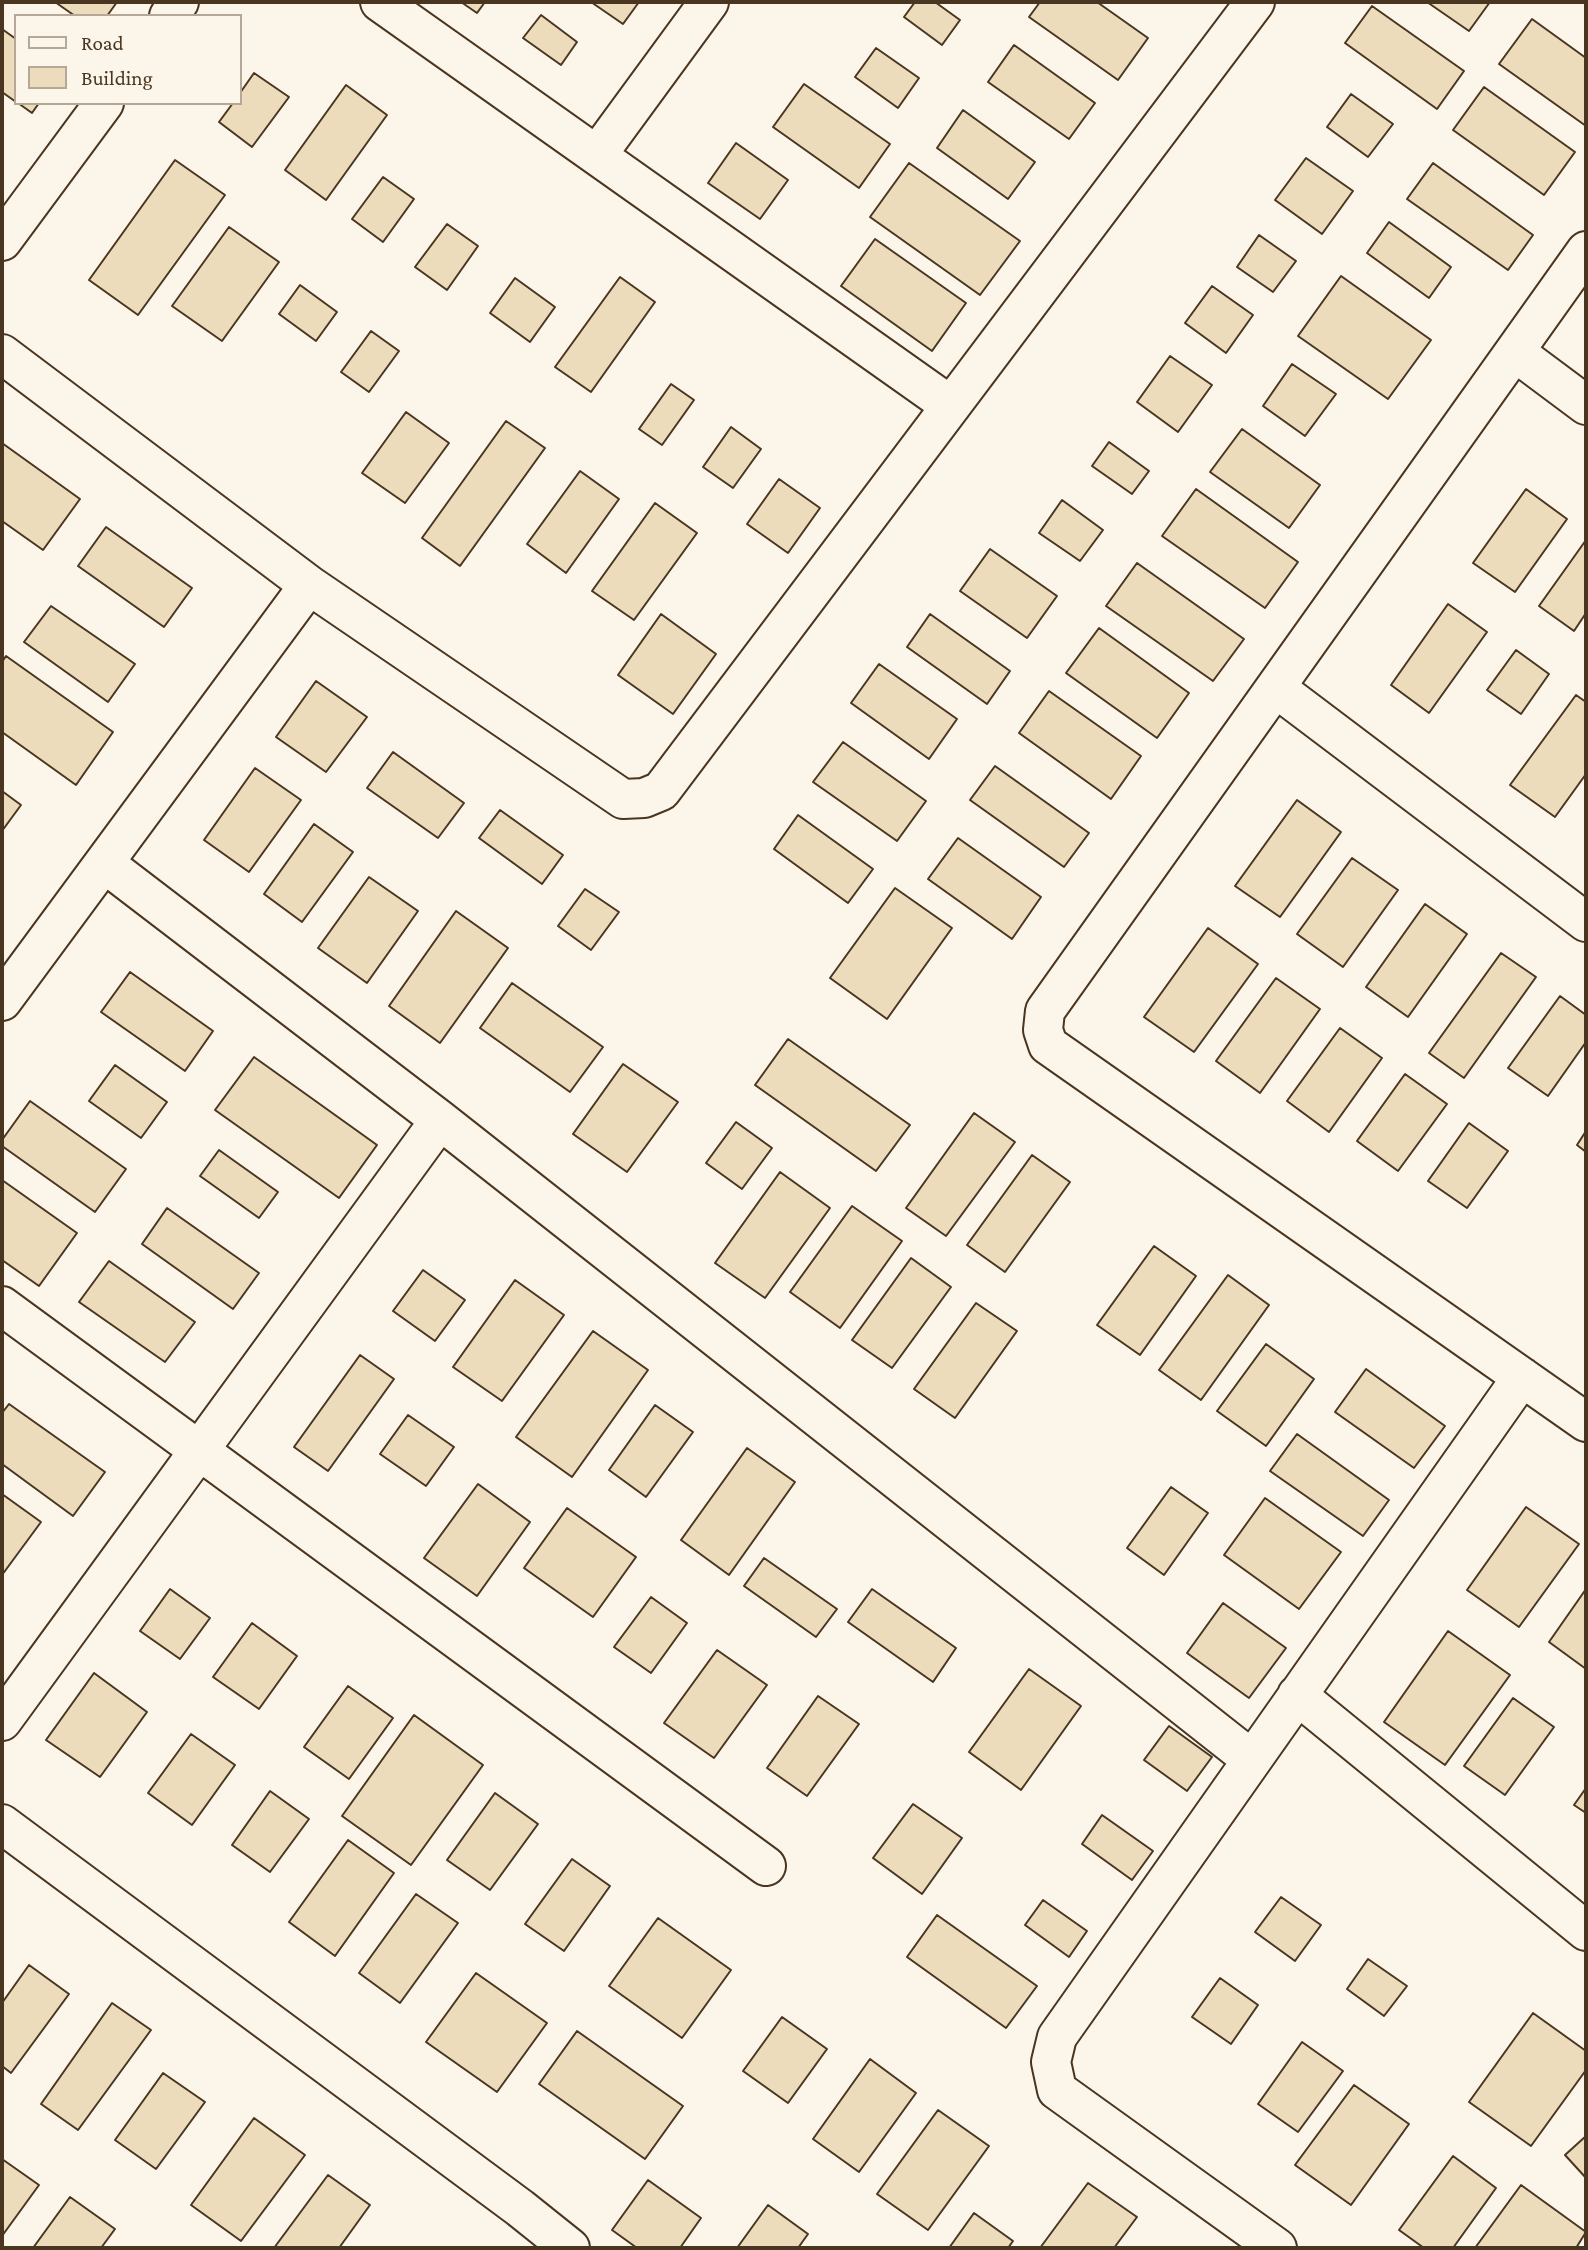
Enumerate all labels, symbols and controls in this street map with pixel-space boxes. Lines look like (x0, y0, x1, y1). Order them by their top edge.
legend (14, 14, 242, 105)
text: Road (81, 31, 124, 55)
text: Building (81, 66, 153, 90)

